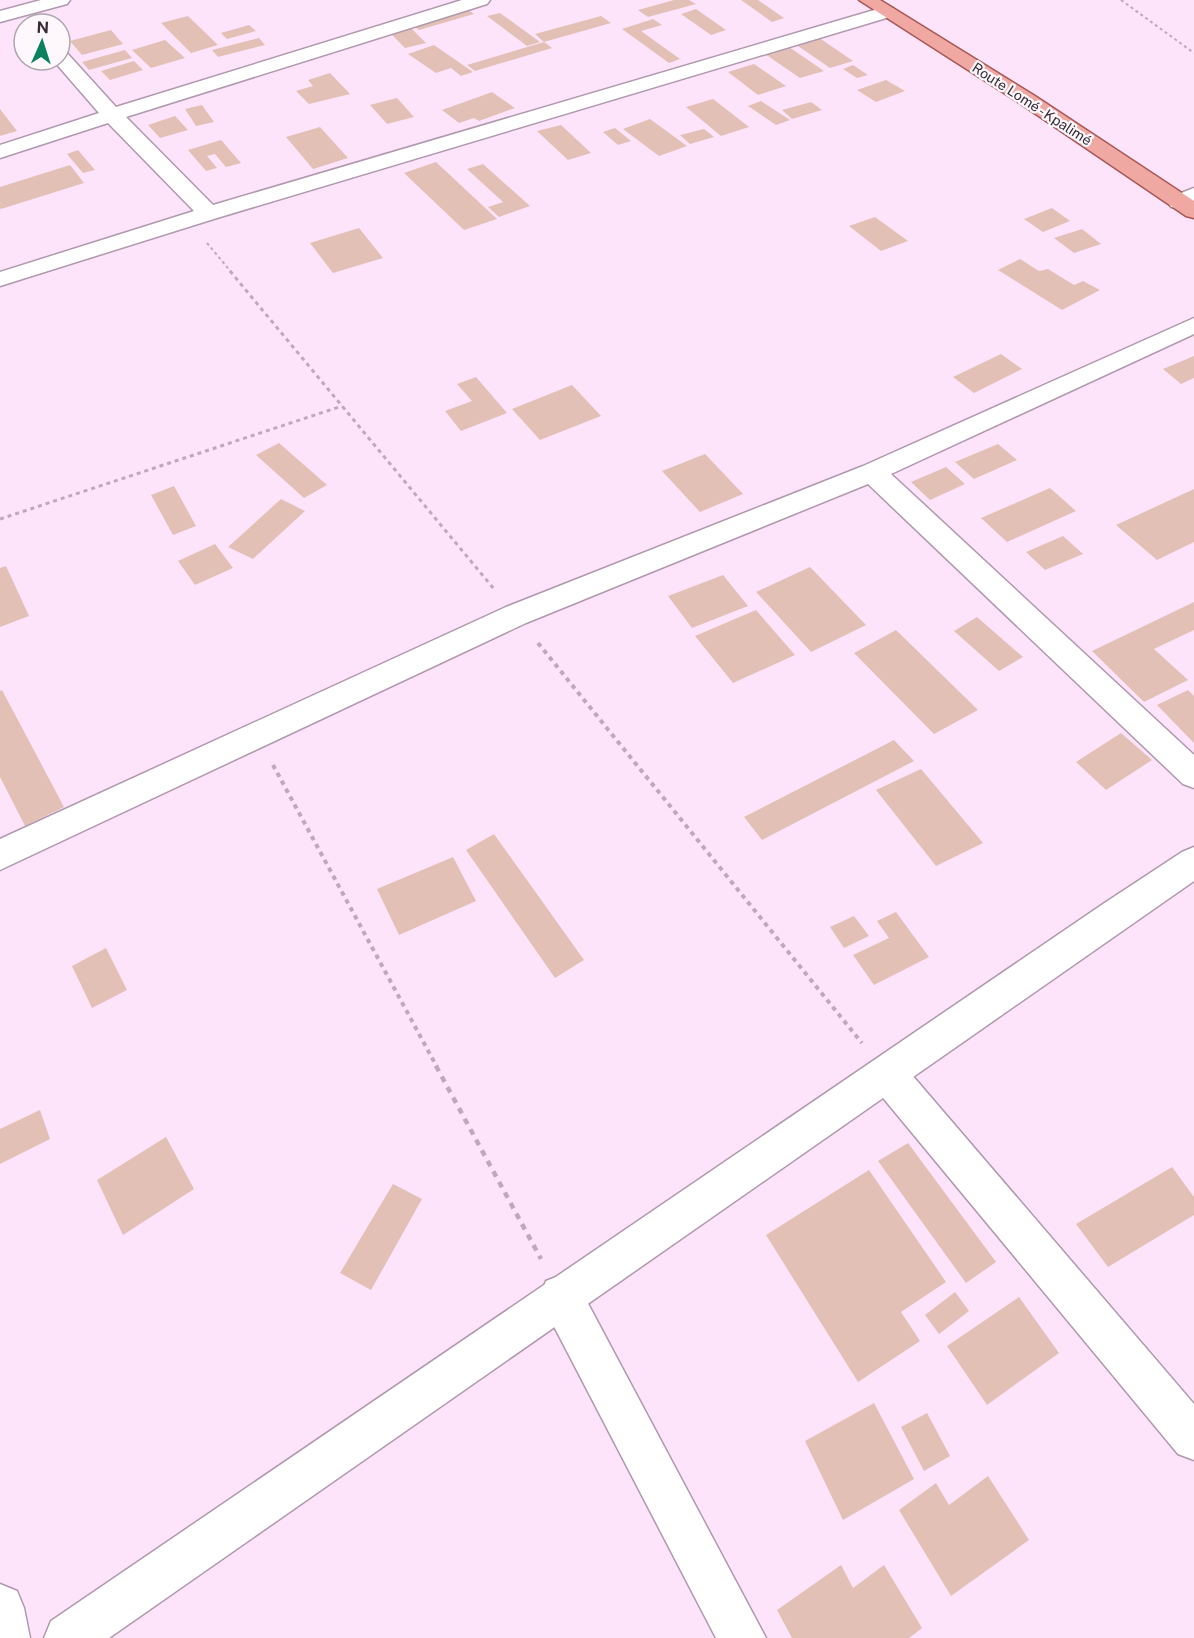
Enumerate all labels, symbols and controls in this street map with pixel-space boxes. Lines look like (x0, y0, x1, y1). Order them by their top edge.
north arrow (12, 12, 72, 72)
text: N (36, 18, 50, 37)
street label: Route Lomé - Kpalimé (969, 59, 1095, 149)

